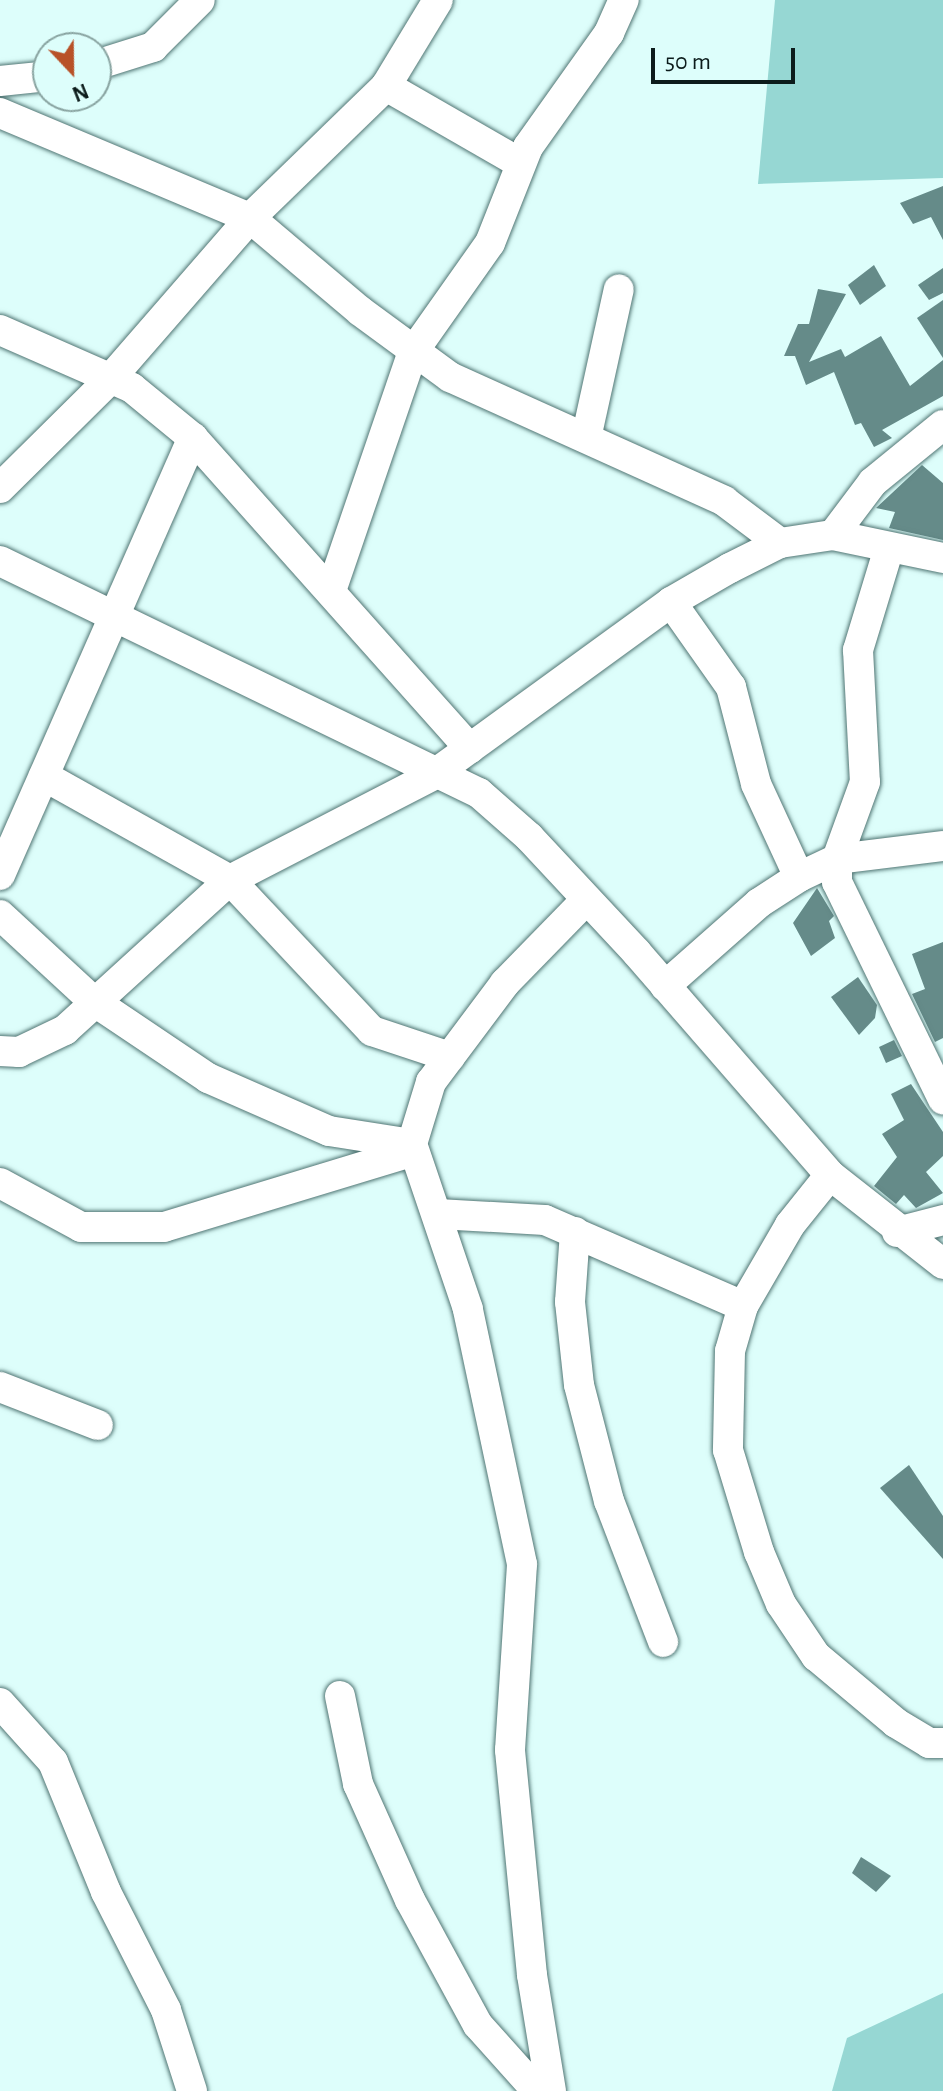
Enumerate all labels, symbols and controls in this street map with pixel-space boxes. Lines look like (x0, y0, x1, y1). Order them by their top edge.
north arrow (32, 32, 112, 112)
scale bar (655, 32, 799, 82)
text: 50 m (665, 50, 711, 74)
text: N (69, 79, 91, 105)

